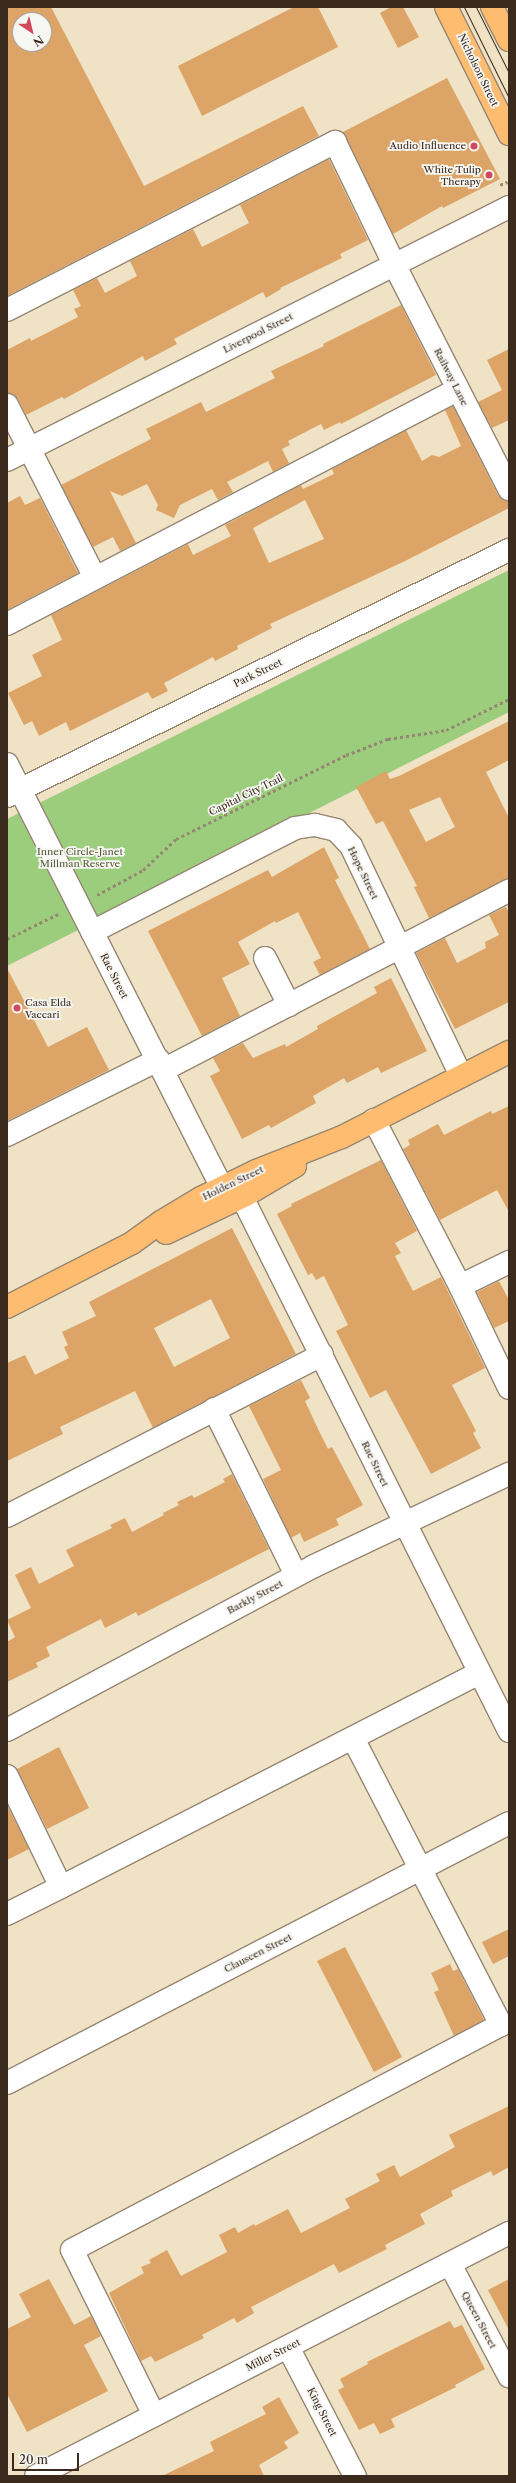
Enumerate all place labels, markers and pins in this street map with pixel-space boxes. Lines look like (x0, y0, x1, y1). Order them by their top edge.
place label: Audio Influence (389, 140, 466, 152)
marker: Audio Influence (469, 141, 479, 151)
place label: White Tulip Therapy (423, 163, 481, 186)
marker: White Tulip Therapy (484, 170, 494, 180)
place label: Casa Elda Vaccari (25, 996, 72, 1020)
marker: Casa Elda Vaccari (12, 1003, 22, 1013)

